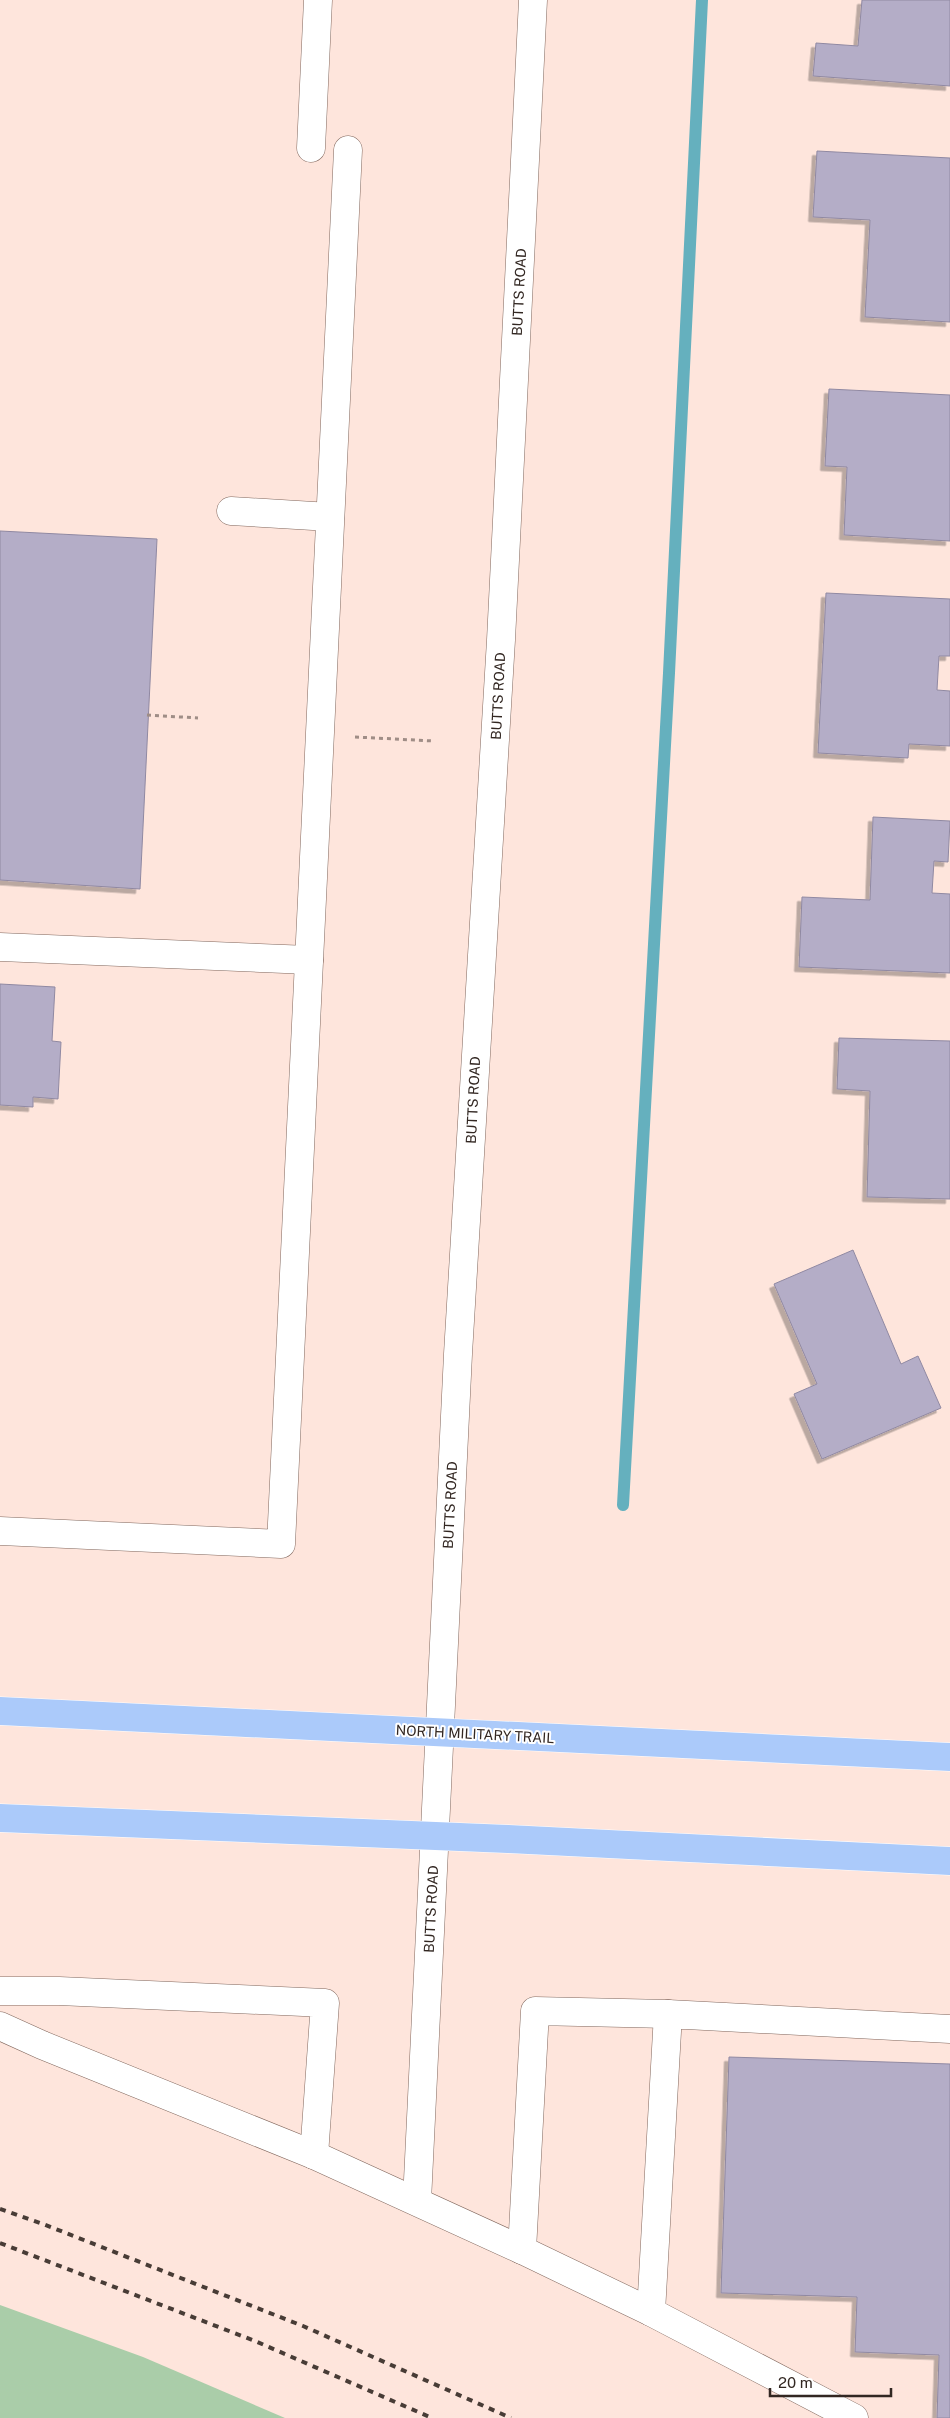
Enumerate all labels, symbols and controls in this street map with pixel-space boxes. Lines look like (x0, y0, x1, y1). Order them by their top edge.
street label: BUTTS ROAD (509, 248, 529, 336)
street label: BUTTS ROAD (488, 652, 508, 740)
street label: BUTTS ROAD (463, 1056, 483, 1144)
street label: BUTTS ROAD (440, 1461, 460, 1549)
street label: NORTH MILITARY TRAIL (395, 1722, 555, 1746)
street label: BUTTS ROAD (421, 1865, 441, 1953)
scale bar (770, 2366, 891, 2398)
text: 20 m (778, 2374, 813, 2391)

